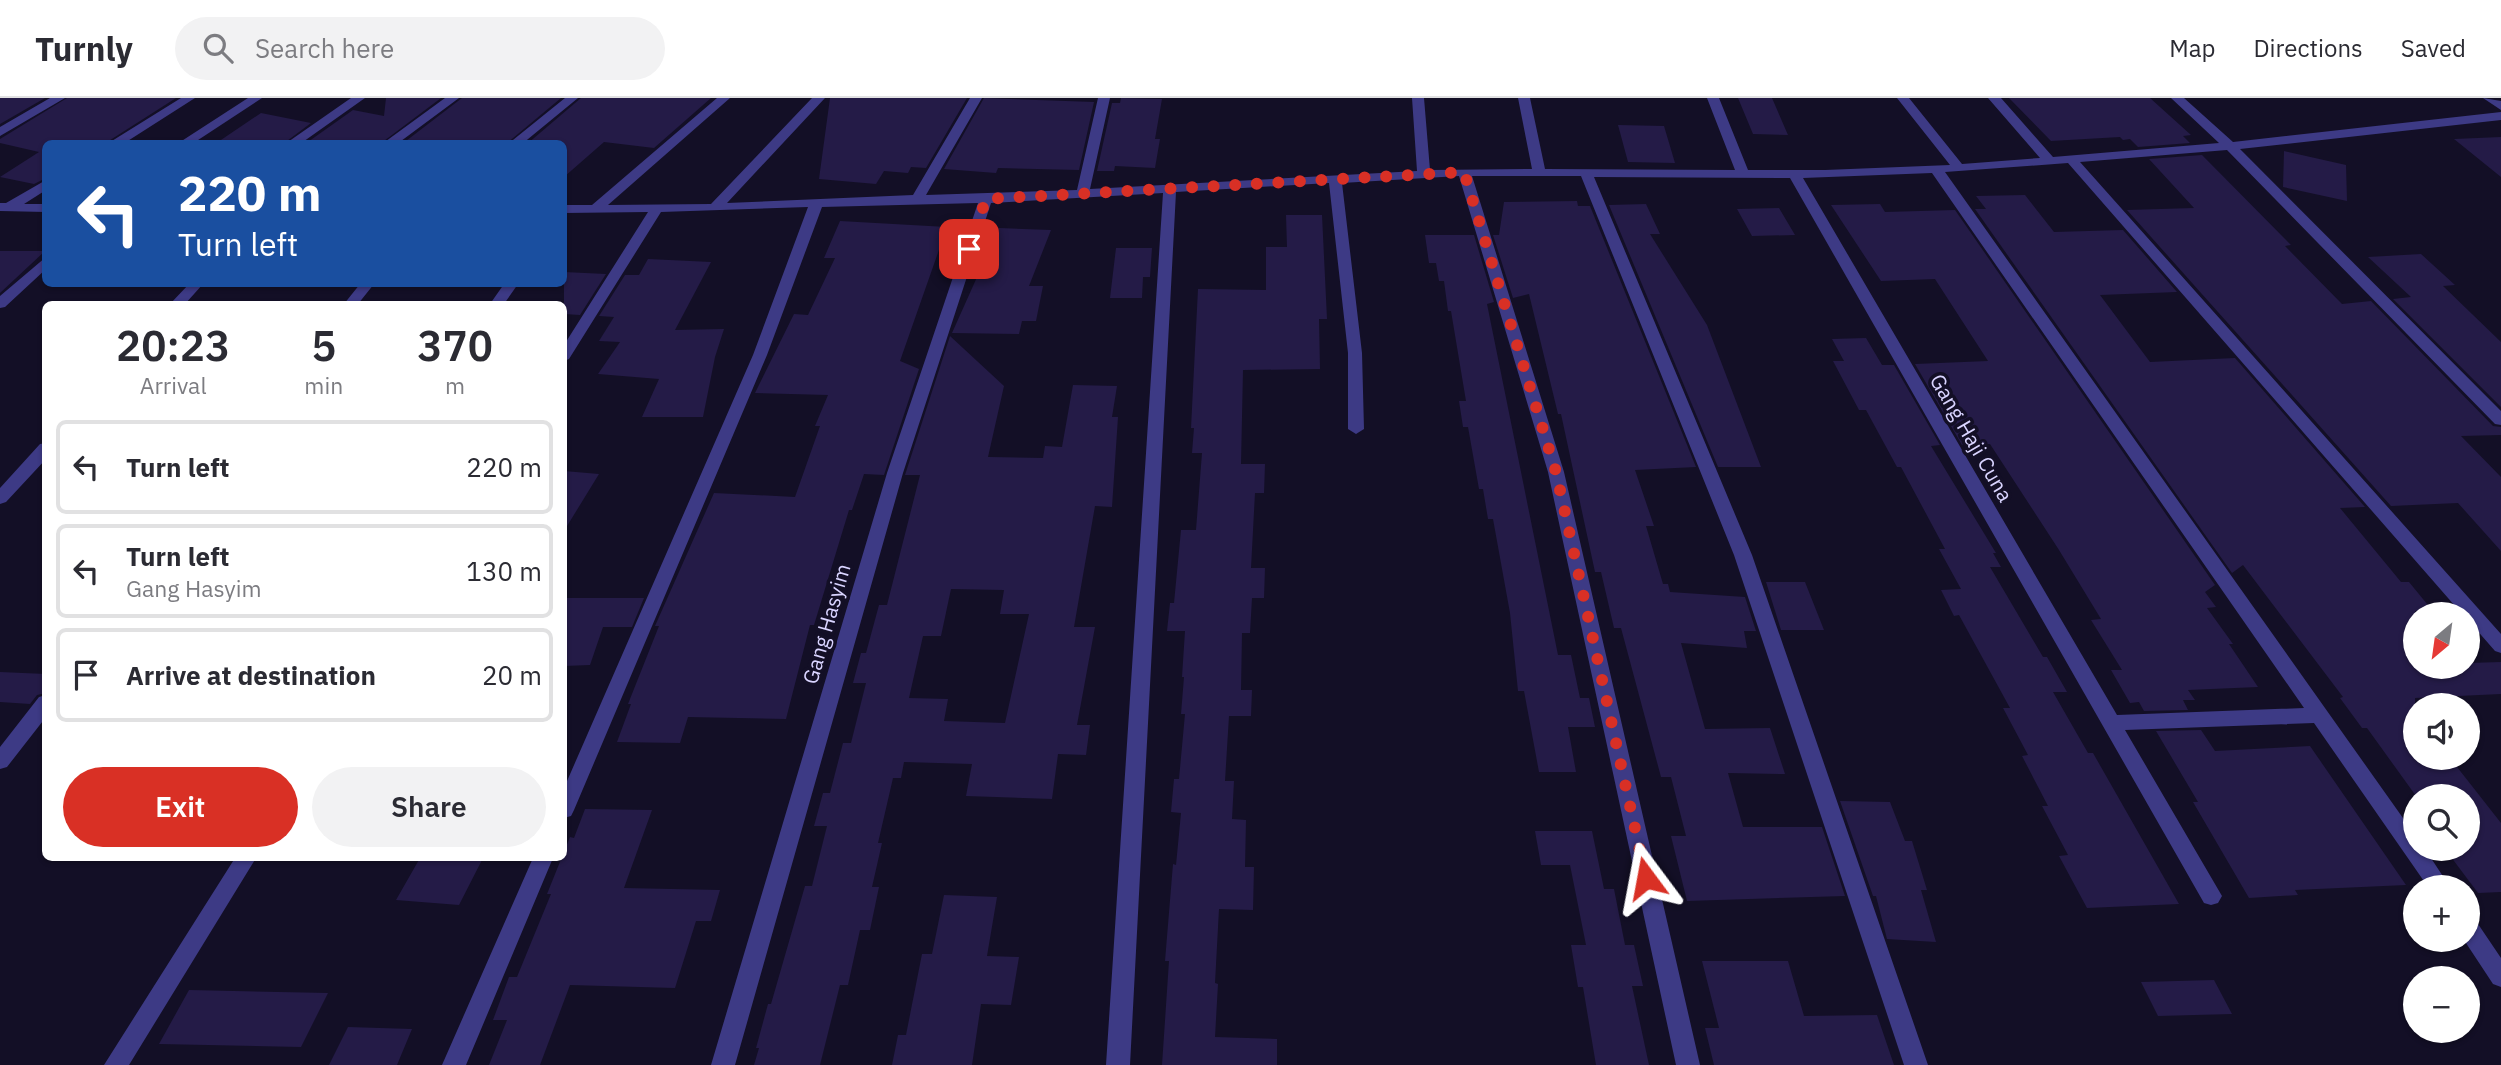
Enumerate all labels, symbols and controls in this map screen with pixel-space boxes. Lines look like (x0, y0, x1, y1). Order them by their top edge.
search box (175, 17, 665, 80)
text: Turnly (35, 27, 133, 70)
icon: search (199, 29, 237, 67)
text: Search here (255, 31, 394, 65)
text: Map (2169, 32, 2215, 64)
text: Directions (2253, 32, 2363, 64)
text: Saved (2401, 32, 2466, 64)
text: 220 m (178, 161, 322, 224)
icon: left (63, 168, 154, 259)
pin (939, 219, 999, 279)
text: Turn left (178, 223, 298, 265)
icon: arrive (950, 230, 988, 268)
text: 20:23 (116, 318, 230, 373)
text: 5 (311, 318, 336, 373)
text: 370 (417, 318, 493, 373)
street label: Gang Haji Cuna (1924, 368, 2020, 507)
text: Arrival (140, 370, 207, 400)
text: min (304, 370, 343, 400)
text: m (445, 370, 465, 400)
icon: left (67, 448, 105, 486)
text: Turn left (126, 450, 229, 484)
text: 220 m (466, 450, 542, 484)
text: Turn left (126, 539, 229, 573)
icon: left (67, 552, 105, 590)
text: 130 m (466, 554, 542, 588)
street label: Gang Hasyim (796, 560, 857, 687)
text: Gang Hasyim (126, 573, 262, 603)
north arrow (2403, 602, 2480, 679)
map controls (2403, 602, 2480, 1043)
icon: arrive (67, 656, 105, 694)
text: Arrive at destination (126, 658, 376, 692)
text: 20 m (482, 658, 542, 692)
button: sound (2403, 693, 2480, 770)
button: Exit (63, 767, 298, 847)
button: Share (312, 767, 546, 847)
button: search (2403, 784, 2480, 861)
position arrow (1609, 841, 1683, 915)
button: + (2403, 875, 2480, 952)
button: − (2403, 966, 2480, 1043)

